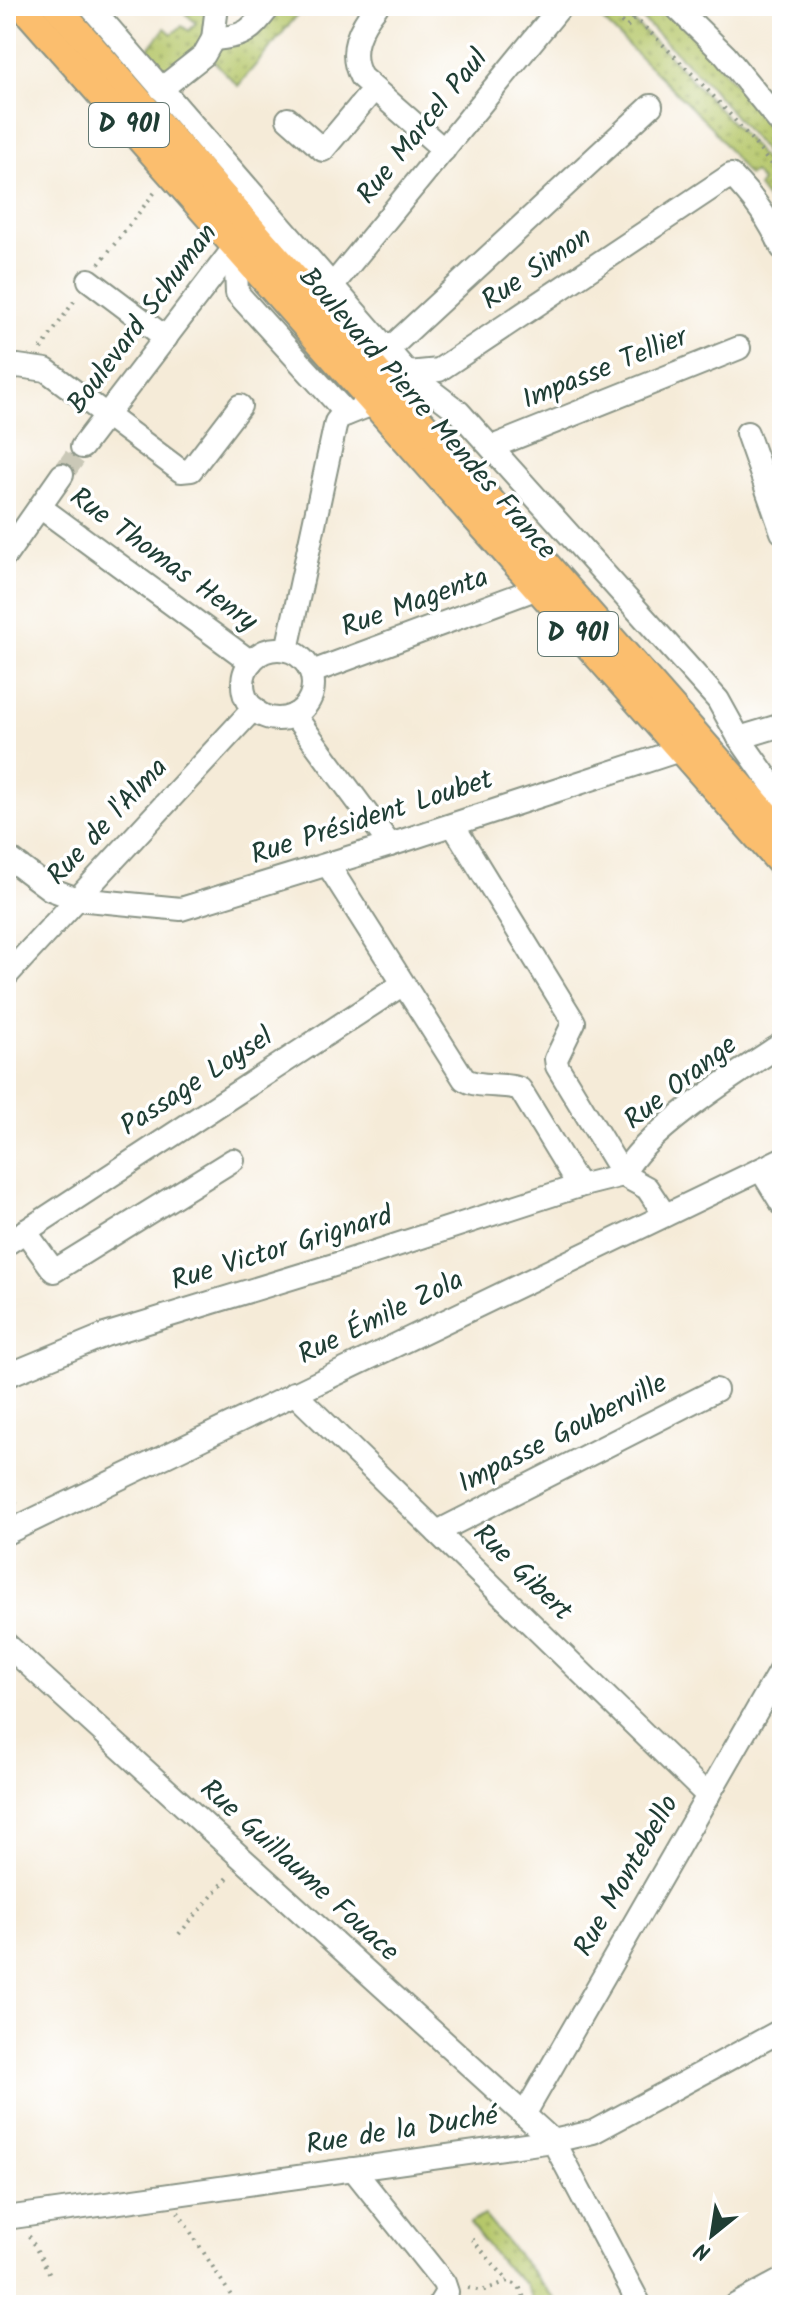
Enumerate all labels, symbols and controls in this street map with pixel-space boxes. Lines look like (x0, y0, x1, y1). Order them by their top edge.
street label: Rue Marcel Paul (346, 39, 500, 215)
road number: D 901 (89, 103, 169, 147)
street label: Boulevard Schuman (56, 214, 230, 424)
street label: Rue Simon (473, 215, 601, 323)
street label: Boulevard Pierre Mendes France (287, 257, 568, 571)
street label: Impasse Tellier (515, 315, 696, 423)
street label: Rue Thomas Henry (59, 476, 267, 644)
street label: Rue Magenta (335, 556, 495, 650)
road number: D 901 (538, 612, 618, 656)
street label: Rue de l'Alma (36, 748, 180, 896)
street label: Rue Président Loubet (245, 757, 500, 878)
street label: Passage Loysel (111, 1015, 283, 1149)
street label: Rue Orange (614, 1024, 748, 1142)
street label: Rue Victor Grignard (166, 1194, 399, 1304)
street label: Rue Émile Zola (290, 1258, 472, 1378)
street label: Impasse Gouberville (450, 1362, 676, 1506)
street label: Rue Gibert (461, 1513, 583, 1633)
street label: Rue Guillaume Fouace (189, 1769, 410, 1974)
street label: Rue Montebello (562, 1787, 692, 1965)
street label: Rue de la Duché (303, 2093, 503, 2168)
north arrow (672, 2195, 752, 2275)
text: N (688, 2231, 718, 2269)

